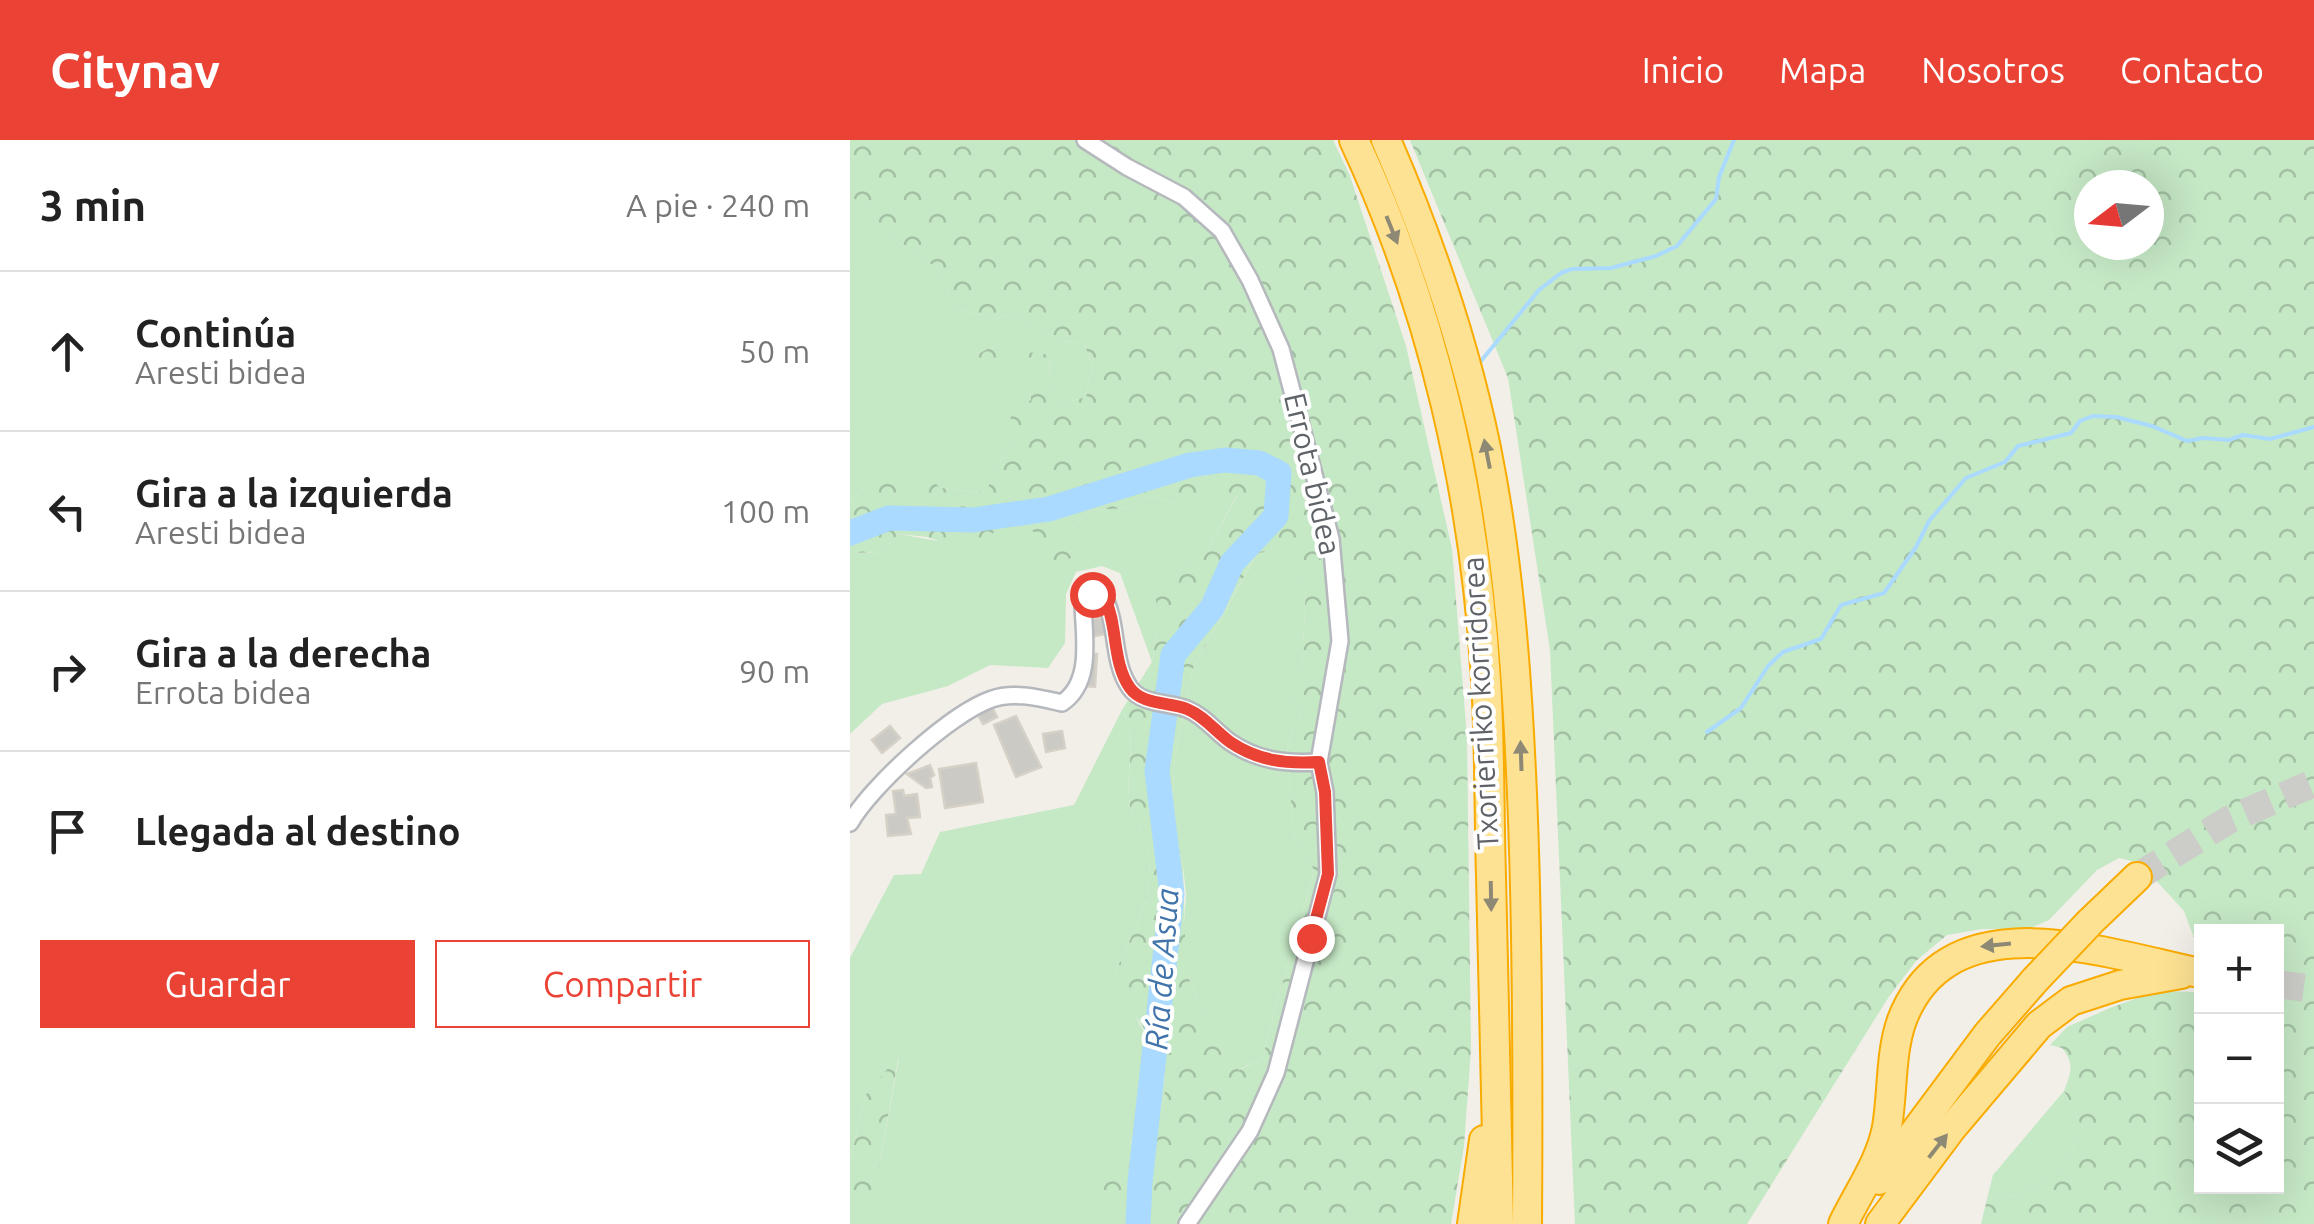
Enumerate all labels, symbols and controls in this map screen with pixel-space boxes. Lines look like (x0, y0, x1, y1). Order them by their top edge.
text: Citynav (50, 43, 220, 97)
text: Inicio (1642, 50, 1724, 90)
text: Mapa (1779, 50, 1866, 90)
text: Nosotros (1921, 50, 2065, 90)
text: Contacto (2120, 50, 2264, 90)
north arrow (2074, 170, 2164, 260)
text: 3 min (40, 182, 146, 229)
text: A pie · 240 m (626, 187, 810, 223)
one-way arrow (1384, 215, 1400, 245)
text: Continúa (135, 312, 296, 354)
icon: ahead (40, 324, 95, 379)
text: 50 m (739, 333, 810, 369)
text: Aresti bidea (135, 354, 306, 390)
street label: Errota bidea (1278, 389, 1348, 558)
one-way arrow (1478, 438, 1494, 469)
text: Gira a la izquierda (135, 472, 453, 514)
icon: left (40, 484, 95, 539)
text: 100 m (721, 493, 810, 529)
text: Aresti bidea (135, 514, 306, 550)
street label: Txorierriko korridorea (1455, 556, 1505, 850)
route start (1070, 572, 1116, 618)
text: Gira a la derecha (135, 632, 431, 674)
icon: right (40, 644, 95, 699)
text: 90 m (739, 653, 810, 689)
text: Errota bidea (135, 674, 312, 710)
one-way arrow (1512, 740, 1528, 772)
icon: arrive (40, 804, 95, 859)
text: Llegada al destino (135, 810, 461, 852)
one-way arrow (1484, 881, 1500, 913)
water label: Ría de Asua (1137, 887, 1185, 1051)
route end (1289, 916, 1335, 962)
map controls (2194, 924, 2284, 1194)
button: + (2194, 924, 2284, 1014)
one-way arrow (1979, 937, 2011, 953)
button: Guardar (40, 940, 415, 1028)
button: Compartir (435, 940, 810, 1028)
button: − (2194, 1014, 2284, 1104)
button: layers (2194, 1104, 2284, 1194)
one-way arrow (1928, 1133, 1948, 1159)

